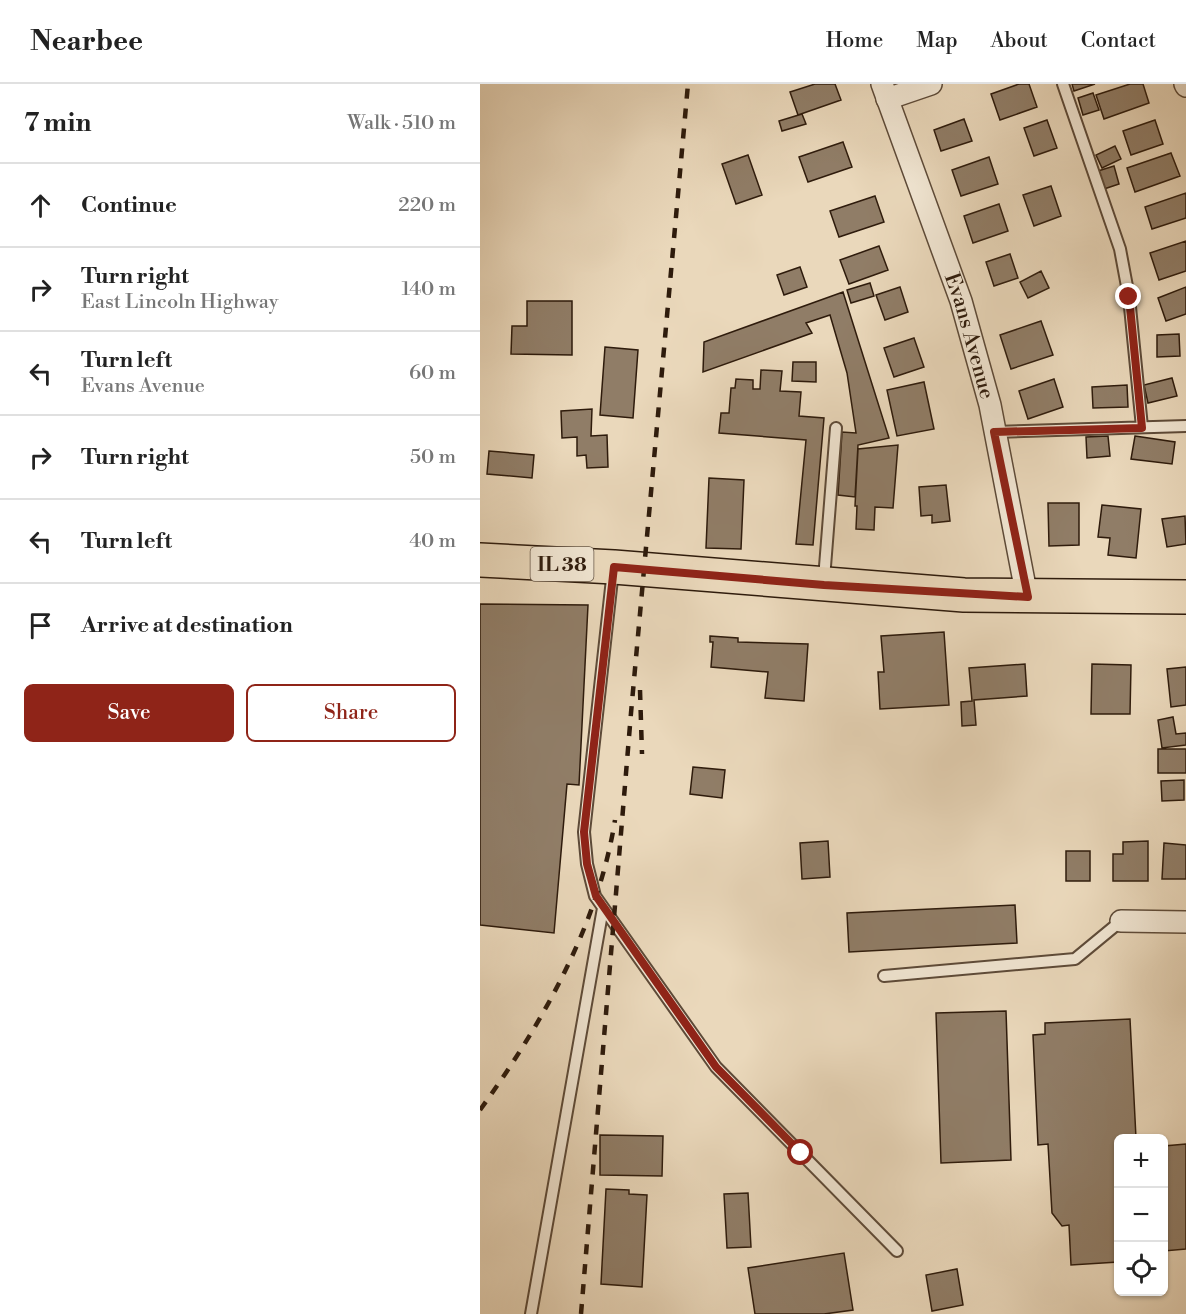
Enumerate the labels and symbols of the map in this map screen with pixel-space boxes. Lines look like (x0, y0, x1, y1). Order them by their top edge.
street label: Evans Avenue (938, 270, 1000, 402)
route end (1115, 283, 1141, 309)
road number: IL 38 (530, 547, 593, 581)
route start (787, 1139, 813, 1165)

